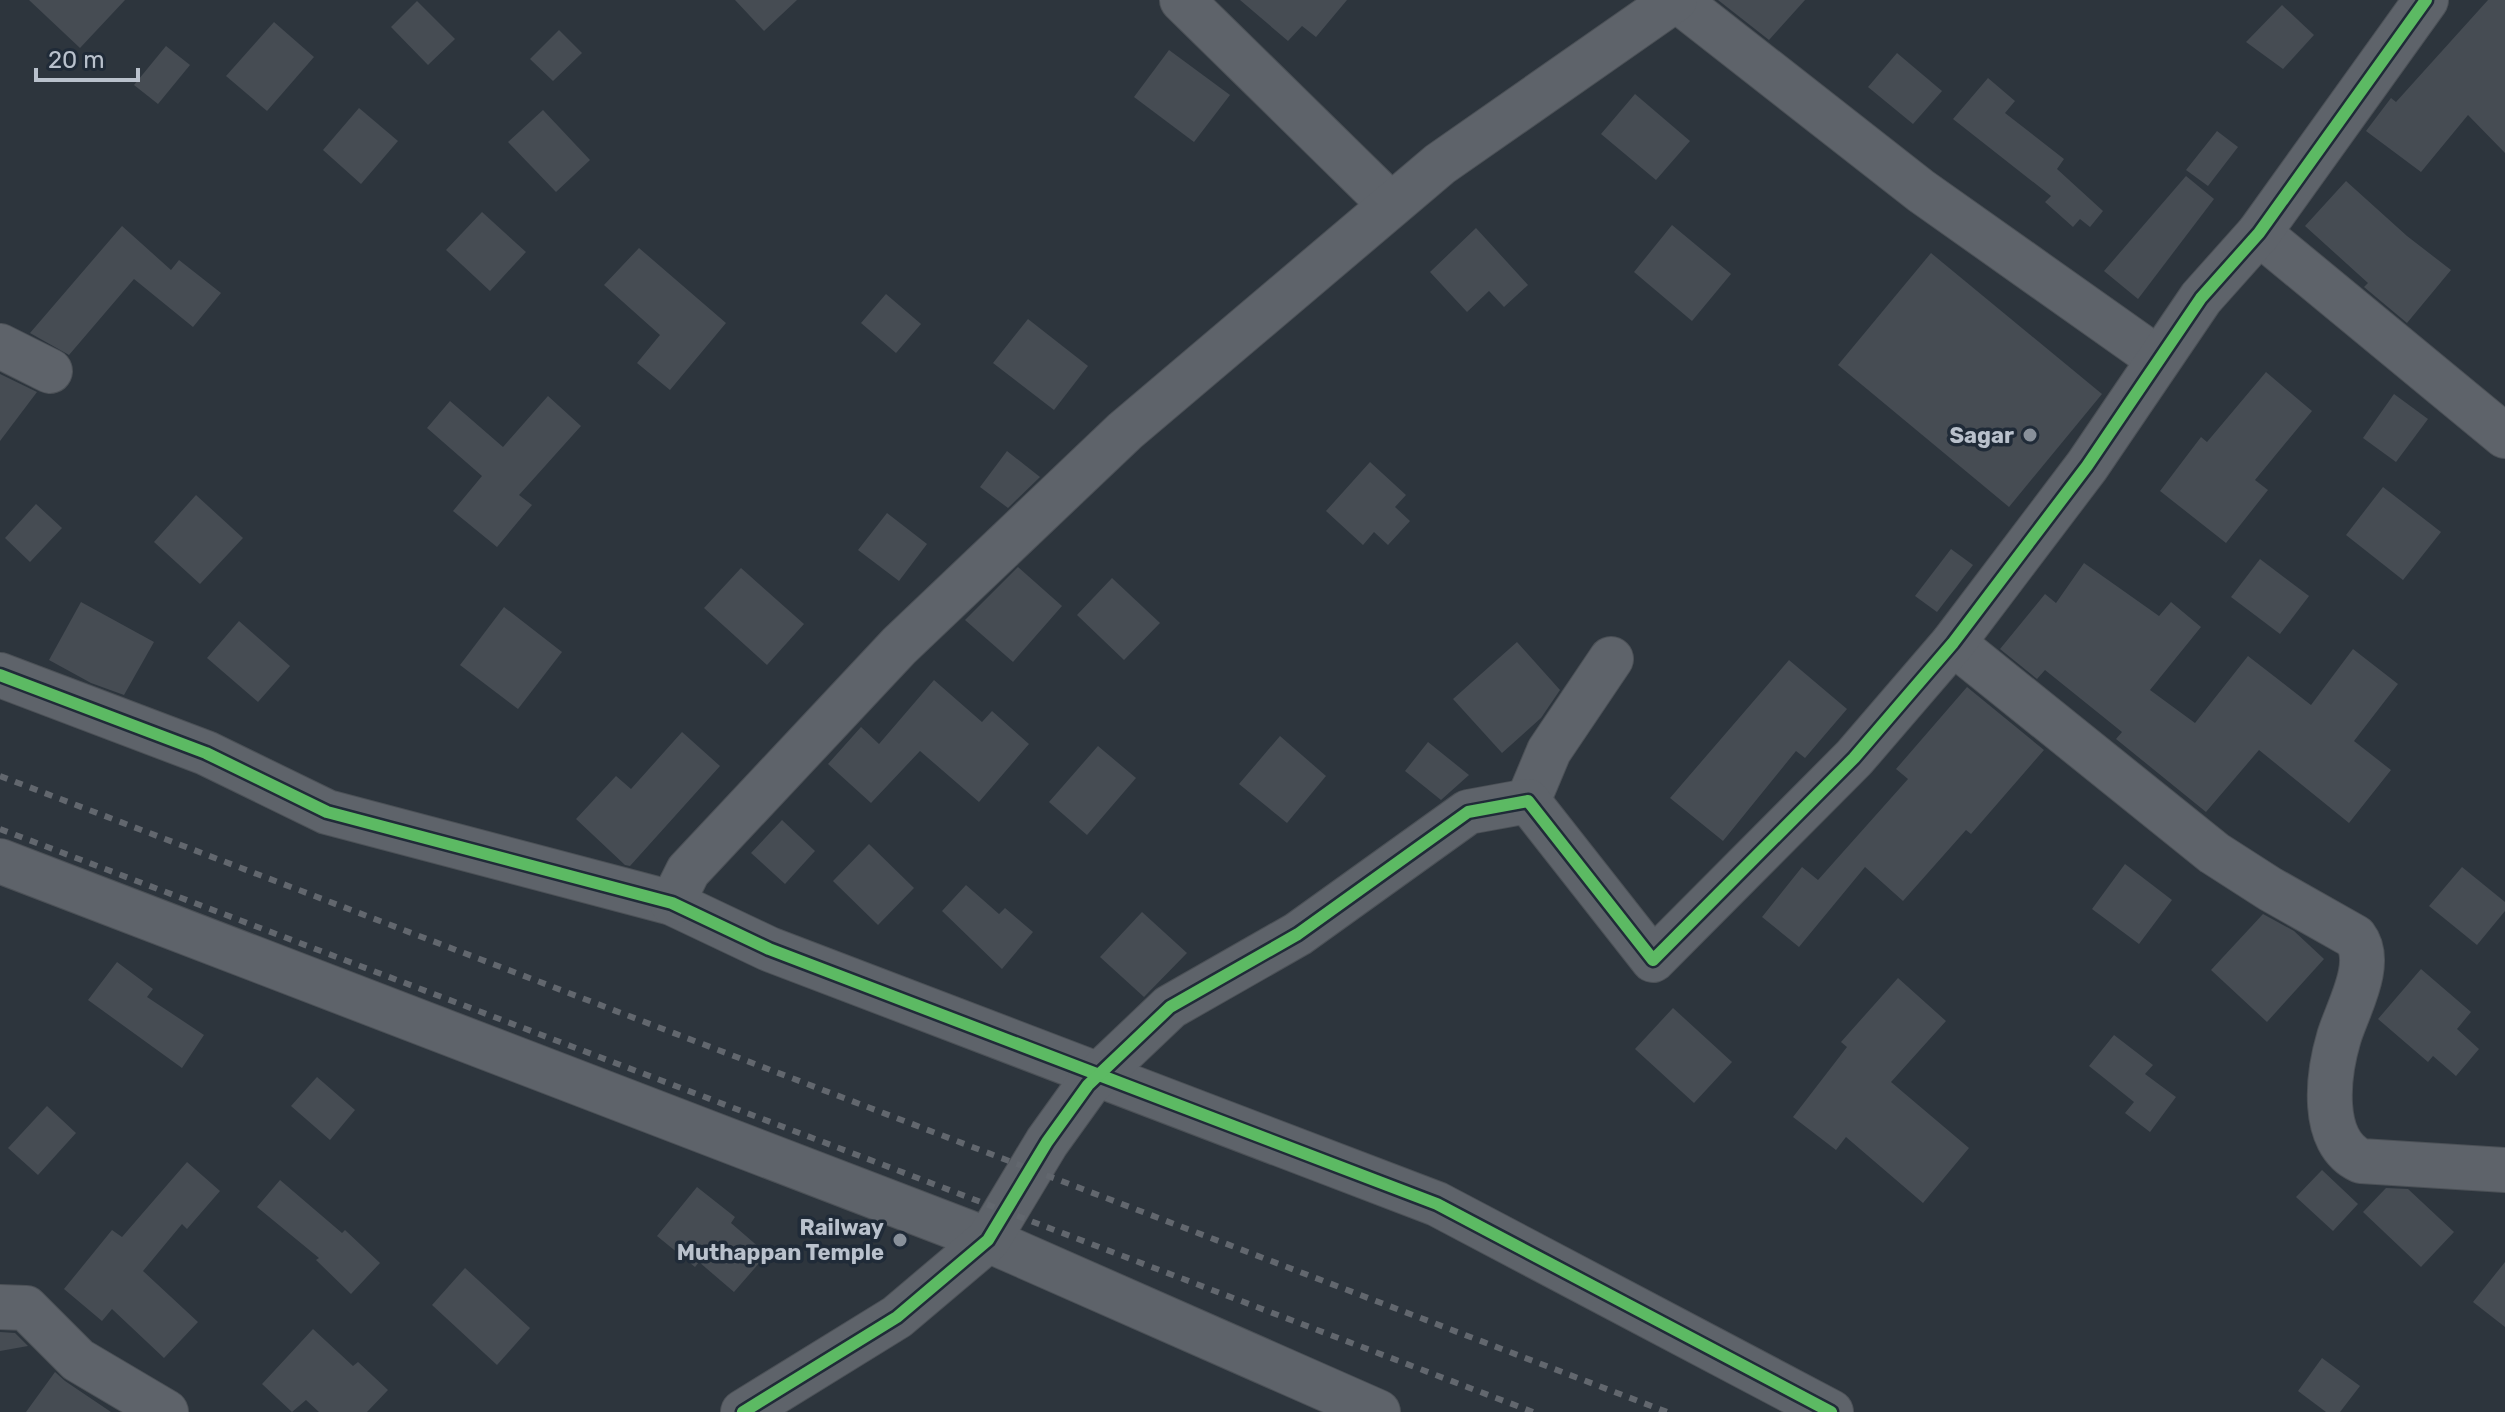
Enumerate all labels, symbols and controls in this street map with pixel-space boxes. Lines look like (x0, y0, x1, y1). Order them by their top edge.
scale bar (36, 32, 138, 82)
text: 20 m (48, 46, 105, 74)
place label: Sagar (1950, 422, 2014, 449)
marker: Sagar (2021, 426, 2039, 444)
place label: Railway Muthappan Temple (677, 1214, 884, 1266)
marker: Railway Muthappan Temple (891, 1231, 909, 1249)

